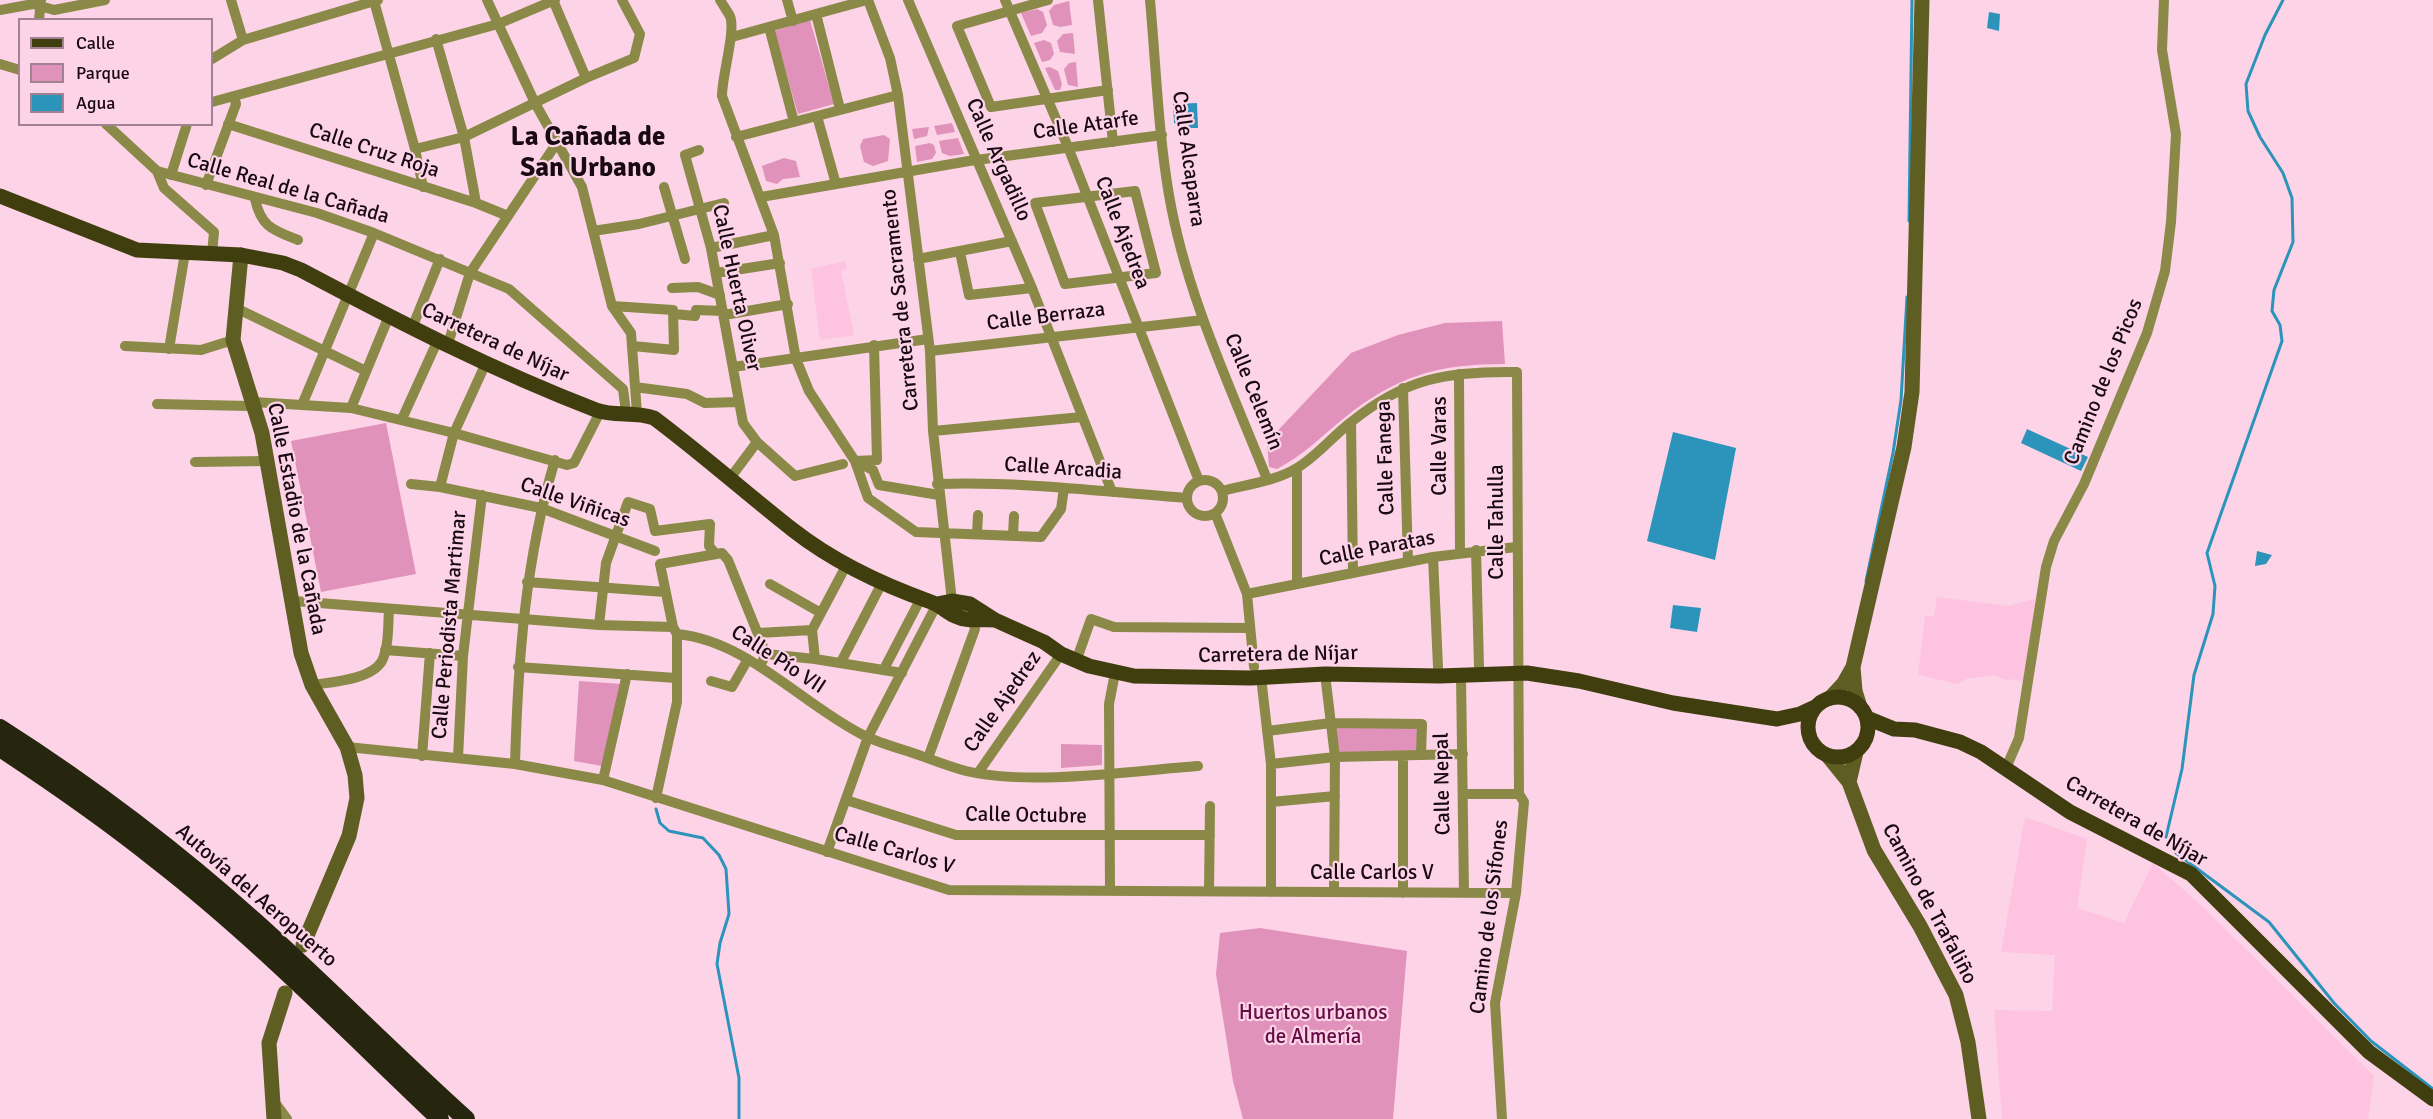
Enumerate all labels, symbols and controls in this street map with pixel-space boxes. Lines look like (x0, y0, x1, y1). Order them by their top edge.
legend (18, 18, 213, 126)
text: Calle (76, 32, 115, 54)
text: Parque (76, 62, 130, 84)
street label: Calle Alcaparra (1166, 89, 1210, 229)
text: Agua (76, 92, 115, 114)
street label: Calle Argadillo (960, 95, 1036, 225)
street label: Calle Atarfe (1032, 106, 1140, 146)
street label: Calle Cruz Roja (305, 118, 443, 184)
district label: La Cañada de San Urbano (511, 122, 665, 185)
street label: Calle Real de la Cañada (184, 148, 392, 230)
street label: Calle Ajedrea (1089, 173, 1155, 293)
street label: Carretera de Sacramento (877, 188, 925, 412)
street label: Calle Huerta Oliver (706, 202, 766, 374)
street label: Camino de los Picos (2059, 295, 2149, 469)
street label: Calle Berraza (985, 297, 1107, 337)
street label: Carretera de Níjar (417, 298, 573, 388)
street label: Calle Celemín (1218, 330, 1288, 454)
street label: Calle Varas (1427, 396, 1453, 496)
street label: Calle Fanega (1371, 400, 1401, 516)
street label: Calle Estadio de la Cañada (261, 401, 331, 637)
street label: Calle Arcadia (1003, 452, 1123, 486)
street label: Calle Tahulla (1484, 464, 1510, 580)
street label: Calle Viñicas (517, 472, 633, 534)
street label: Calle Periodista Martimar (427, 510, 473, 740)
street label: Calle Paratas (1317, 525, 1437, 573)
street label: Calle Pío VII (726, 620, 830, 700)
street label: Carretera de Níjar (1198, 641, 1358, 669)
street label: Calle Ajedrez (959, 647, 1047, 757)
street label: Calle Nepal (1430, 732, 1456, 836)
street label: Carretera de Níjar (2061, 771, 2211, 873)
street label: Calle Octubre (965, 802, 1087, 830)
street label: Camino de los Sifones (1466, 818, 1514, 1016)
street label: Autovía del Aeropuerto (170, 819, 342, 973)
street label: Camino de Trafaliño (1876, 819, 1982, 989)
street label: Calle Carlos V (831, 822, 957, 880)
street label: Calle Carlos V (1310, 860, 1434, 886)
park label: Huertos urbanos de Almería (1239, 1000, 1387, 1050)

